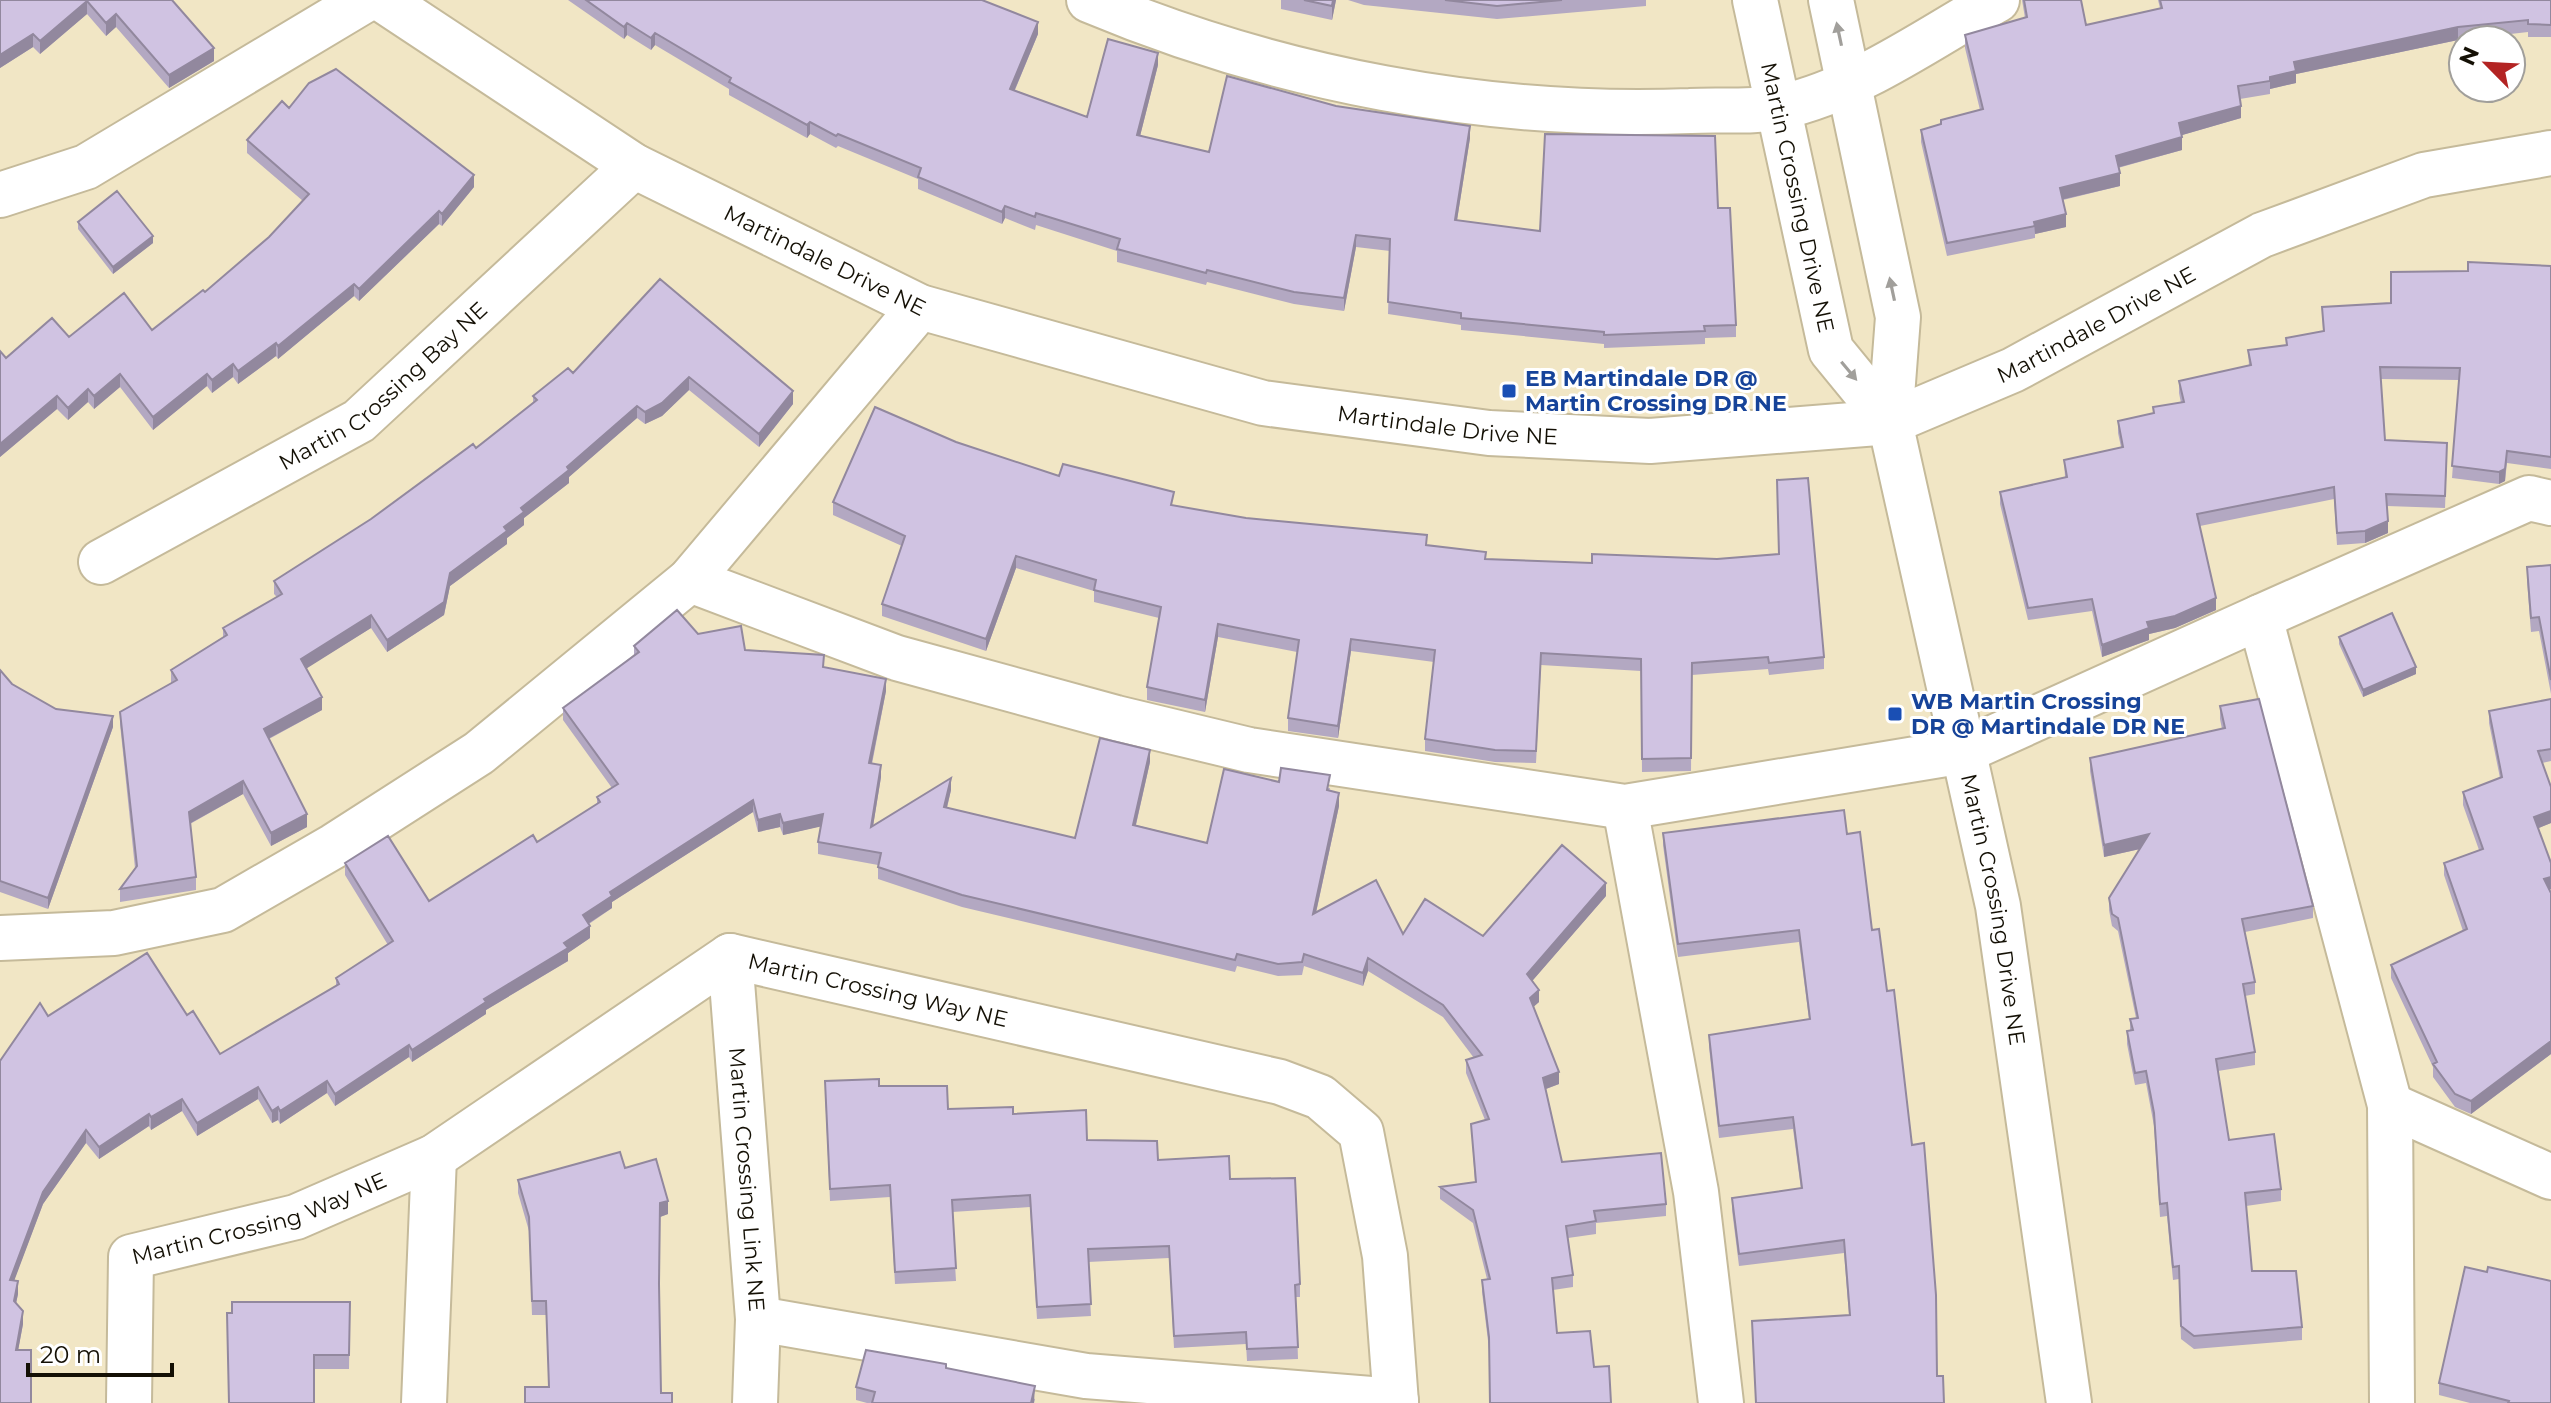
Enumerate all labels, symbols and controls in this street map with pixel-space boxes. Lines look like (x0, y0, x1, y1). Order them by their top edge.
one-way arrow (1832, 22, 1845, 47)
north arrow (2447, 24, 2527, 104)
text: N (2453, 42, 2485, 70)
street label: Martin Crossing Drive NE (1755, 60, 1840, 335)
street label: Martindale Drive NE (720, 199, 931, 321)
street label: Martindale Drive NE (1993, 260, 2200, 389)
one-way arrow (1885, 276, 1898, 301)
street label: Martin Crossing Bay NE (274, 296, 493, 476)
one-way arrow (1840, 361, 1857, 381)
place label: EB Martindale DR @ Martin Crossing DR NE (1525, 365, 1787, 417)
marker: EB Martindale DR @ Martin Crossing DR NE (1500, 382, 1518, 400)
street label: Martindale Drive NE (1336, 400, 1559, 450)
place label: WB Martin Crossing DR @ Martindale DR NE (1911, 688, 2185, 740)
marker: WB Martin Crossing DR @ Martindale DR NE (1886, 705, 1904, 723)
street label: Martin Crossing Drive NE (1955, 771, 2031, 1047)
street label: Martin Crossing Way NE (746, 947, 1011, 1033)
street label: Martin Crossing Link NE (724, 1046, 771, 1313)
street label: Martin Crossing Way NE (129, 1166, 390, 1270)
scale bar (28, 1327, 172, 1377)
text: 20 m (40, 1340, 101, 1369)

